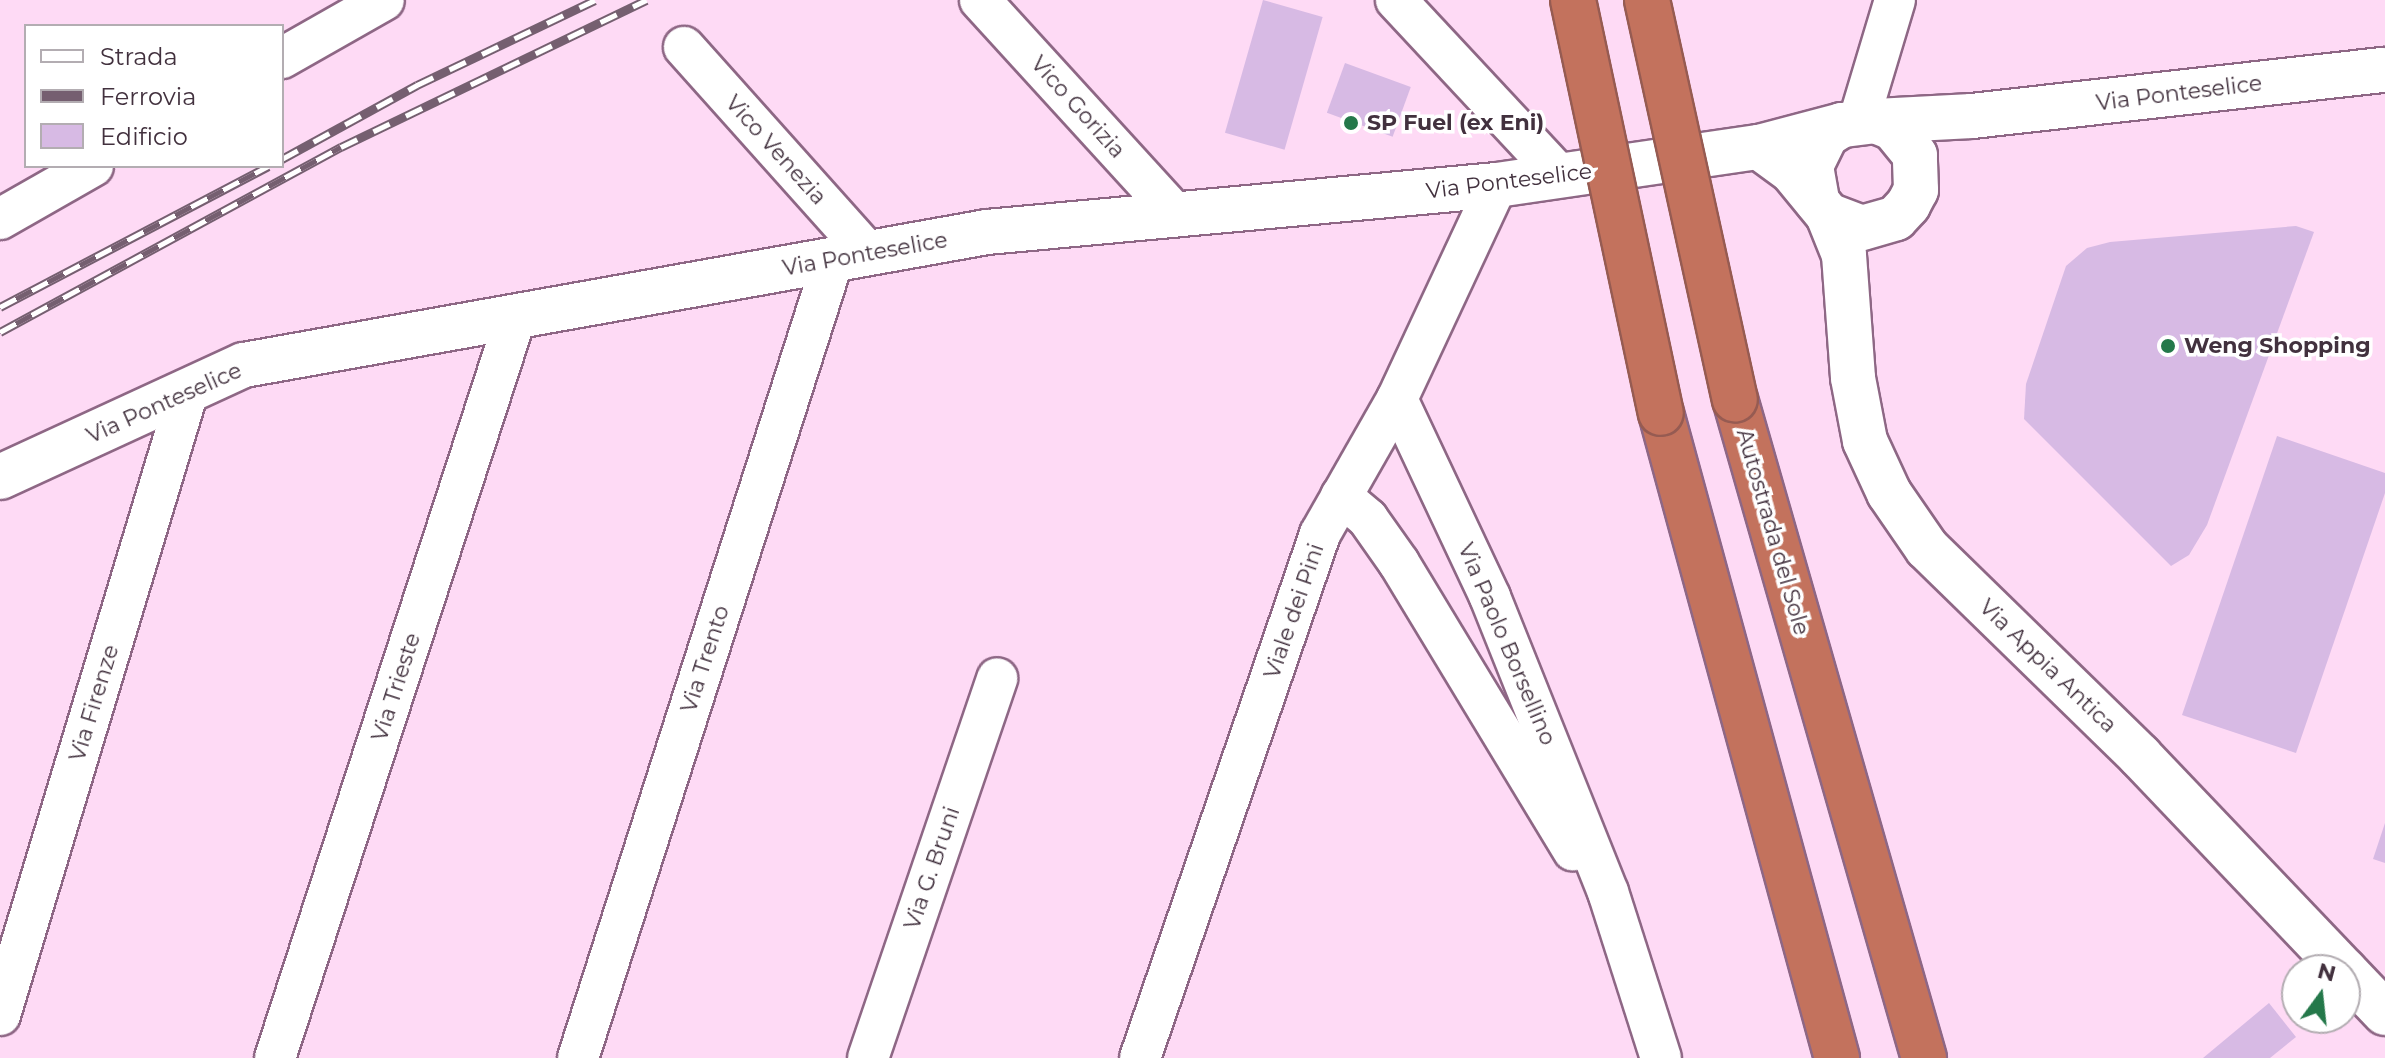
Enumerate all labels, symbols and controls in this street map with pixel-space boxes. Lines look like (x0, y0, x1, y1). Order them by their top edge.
legend (24, 24, 284, 168)
text: Strada (100, 42, 178, 71)
street label: Vico Gorizia (1025, 51, 1131, 163)
street label: Via Ponteselice (2095, 70, 2263, 116)
text: Ferrovia (100, 82, 196, 111)
street label: Vico Venezia (720, 90, 832, 210)
place label: SP Fuel (ex Eni) (1367, 110, 1544, 136)
marker: SP Fuel (ex Eni) (1342, 114, 1360, 132)
text: Edificio (100, 122, 188, 151)
street label: Via Ponteselice (1425, 158, 1593, 204)
street label: Via Ponteselice (780, 227, 950, 281)
place label: Weng Shopping (2184, 333, 2371, 359)
marker: Weng Shopping (2159, 337, 2177, 355)
street label: Via Ponteselice (82, 357, 246, 449)
street label: Autostrada del Sole (1731, 426, 1815, 638)
street label: Via Paolo Borsellino (1452, 539, 1562, 749)
street label: Viale dei Pini (1259, 540, 1329, 682)
street label: Via Appia Antica (1974, 594, 2122, 738)
street label: Via Trento (675, 602, 735, 716)
street label: Via Trieste (366, 629, 426, 745)
street label: Via Firenze (64, 642, 124, 764)
street label: Via G. Bruni (899, 803, 965, 933)
north arrow (2281, 954, 2361, 1034)
text: N (2315, 957, 2339, 988)

